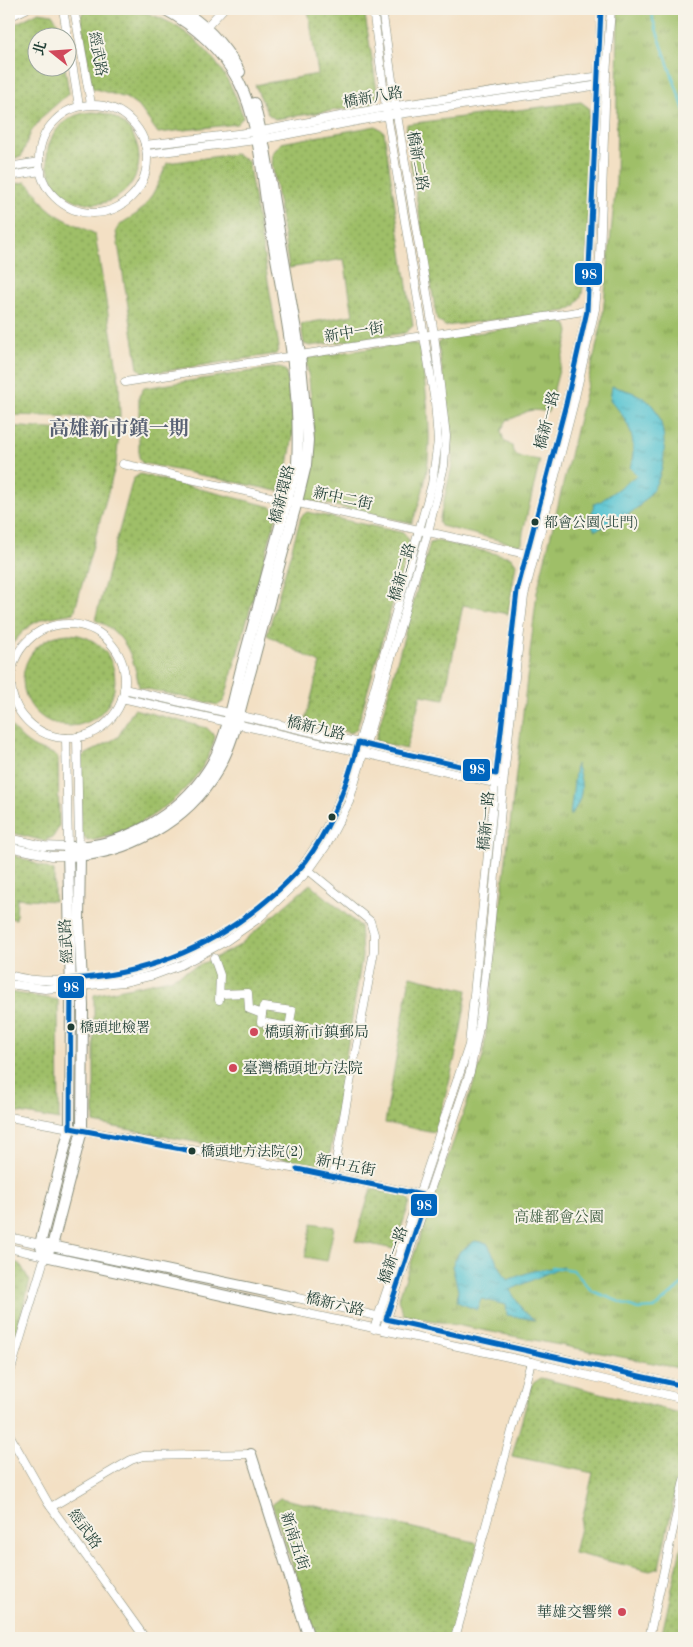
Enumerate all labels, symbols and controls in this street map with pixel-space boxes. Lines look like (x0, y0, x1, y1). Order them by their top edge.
north arrow (28, 28, 78, 78)
street label: 經武路 (85, 30, 110, 78)
text: 北 (31, 39, 49, 57)
street label: 橋新八路 (342, 84, 404, 111)
street label: 橋新二路 (404, 130, 431, 192)
line badge: 98 (574, 262, 603, 286)
text: 98 (581, 268, 597, 282)
street label: 新中一街 (323, 319, 385, 346)
street label: 橋新一路 (532, 389, 563, 451)
district label: 高雄新市鎮一期 (49, 417, 189, 440)
street label: 橋新環路 (267, 463, 298, 525)
street label: 新中二街 (312, 484, 374, 513)
place label: 都會公園(北門) (544, 515, 638, 530)
marker: 都會公園(北門) (530, 517, 540, 527)
street label: 橋新二路 (386, 541, 419, 603)
street label: 橋新九路 (285, 713, 347, 744)
line badge: 98 (462, 758, 491, 782)
text: 98 (469, 763, 485, 777)
street label: 橋新一路 (475, 790, 498, 852)
unlabelled marker (327, 812, 337, 822)
street label: 經武路 (57, 918, 76, 964)
line badge: 98 (57, 975, 85, 999)
text: 98 (63, 981, 79, 995)
place label: 橋頭地檢署 (80, 1020, 150, 1035)
marker: 橋頭地檢署 (66, 1022, 76, 1032)
place label: 橋頭新市鎮郵局 (264, 1024, 369, 1041)
marker: 橋頭新市鎮郵局 (248, 1026, 260, 1038)
place label: 臺灣橋頭地方法院 (243, 1060, 363, 1077)
marker: 臺灣橋頭地方法院 (227, 1062, 239, 1074)
place label: 橋頭地方法院(2) (201, 1144, 303, 1159)
marker: 橋頭地方法院(2) (187, 1146, 197, 1156)
street label: 新中五街 (315, 1151, 377, 1180)
line badge: 98 (410, 1193, 438, 1217)
text: 98 (416, 1199, 432, 1213)
park label: 高雄都會公園 (514, 1209, 604, 1226)
street label: 橋新一路 (376, 1224, 411, 1286)
street label: 橋新六路 (304, 1289, 366, 1320)
street label: 經武路 (64, 1506, 105, 1552)
street label: 新南五街 (277, 1510, 312, 1572)
place label: 華雄交響樂 (537, 1604, 612, 1621)
marker: 華雄交響樂 (616, 1606, 628, 1618)

